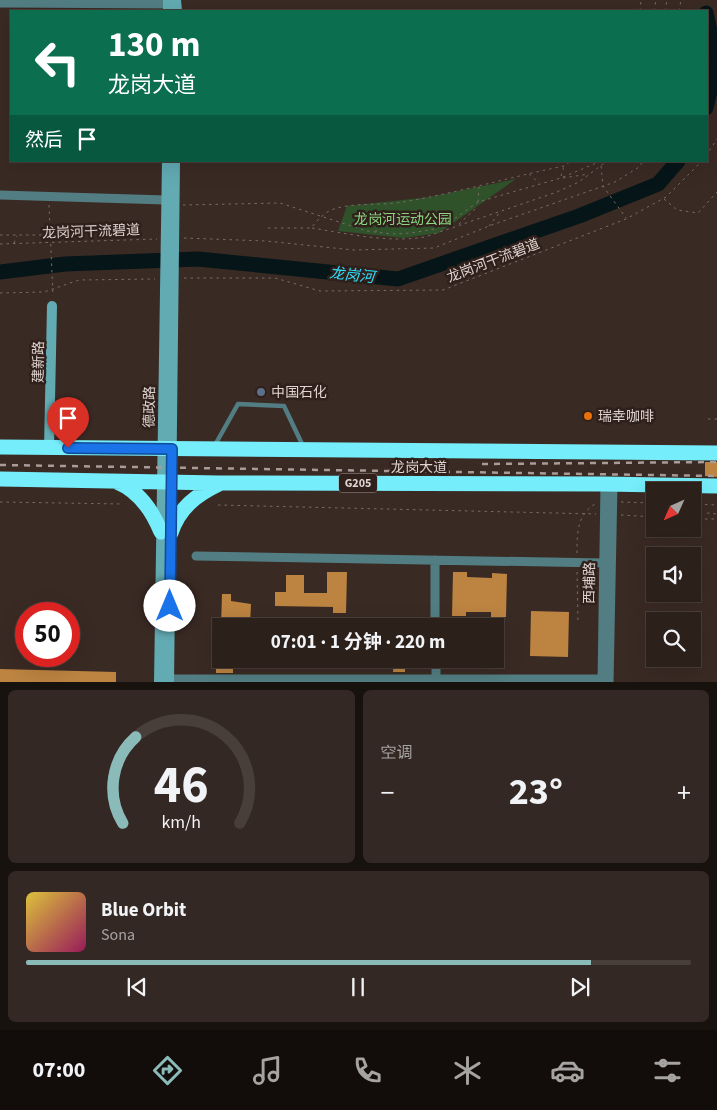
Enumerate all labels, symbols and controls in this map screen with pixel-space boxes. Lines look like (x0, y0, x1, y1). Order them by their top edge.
text: 130 m (108, 20, 200, 70)
icon: left (25, 30, 90, 95)
text: 龙岗大道 (108, 69, 196, 101)
icon: arrive (73, 125, 101, 153)
text: 然后 (25, 127, 63, 154)
park label: 龙岗河运动公园 (354, 210, 452, 230)
street label: 龙岗河干流碧道 (42, 220, 140, 244)
street label: 龙岗河干流碧道 (444, 234, 543, 288)
water label: 龙岗河 (328, 263, 378, 289)
street label: 建新路 (29, 341, 49, 383)
place label: 中国石化 (271, 383, 327, 403)
street label: 德政路 (140, 386, 160, 428)
marker: 中国石化 (255, 386, 267, 398)
pin (47, 397, 89, 448)
icon: arrive (54, 404, 82, 432)
place label: 瑞幸咖啡 (598, 407, 654, 427)
marker: 瑞幸咖啡 (582, 410, 594, 422)
street label: 龙岗大道 (391, 458, 447, 478)
road number: G205 (339, 473, 377, 492)
north arrow (646, 482, 701, 538)
map controls (646, 482, 701, 667)
button: sound (646, 547, 701, 602)
street label: 西埔路 (580, 562, 600, 604)
position arrow (143, 579, 195, 631)
speed limit sign: 50 (15, 602, 80, 667)
button: search (646, 612, 701, 667)
text: 07:01 · 1 分钟 · 220 m (271, 629, 445, 656)
text: 空调 (381, 742, 413, 764)
text: 46 (154, 749, 209, 823)
text: 23° (509, 765, 563, 819)
text: − (381, 773, 394, 813)
text: + (677, 773, 691, 813)
text: km/h (161, 810, 201, 835)
text: Blue Orbit (101, 897, 186, 924)
text: Sona (101, 924, 135, 946)
icon: previous (123, 973, 151, 1001)
icon: pause (344, 973, 372, 1001)
icon: next (566, 973, 594, 1001)
icon: directions (150, 1053, 185, 1088)
icon: music (250, 1053, 285, 1088)
icon: phone (350, 1053, 385, 1088)
icon: climate (450, 1053, 485, 1088)
icon: car (550, 1053, 585, 1088)
icon: filters (650, 1053, 685, 1088)
text: 07:00 (32, 1054, 86, 1086)

